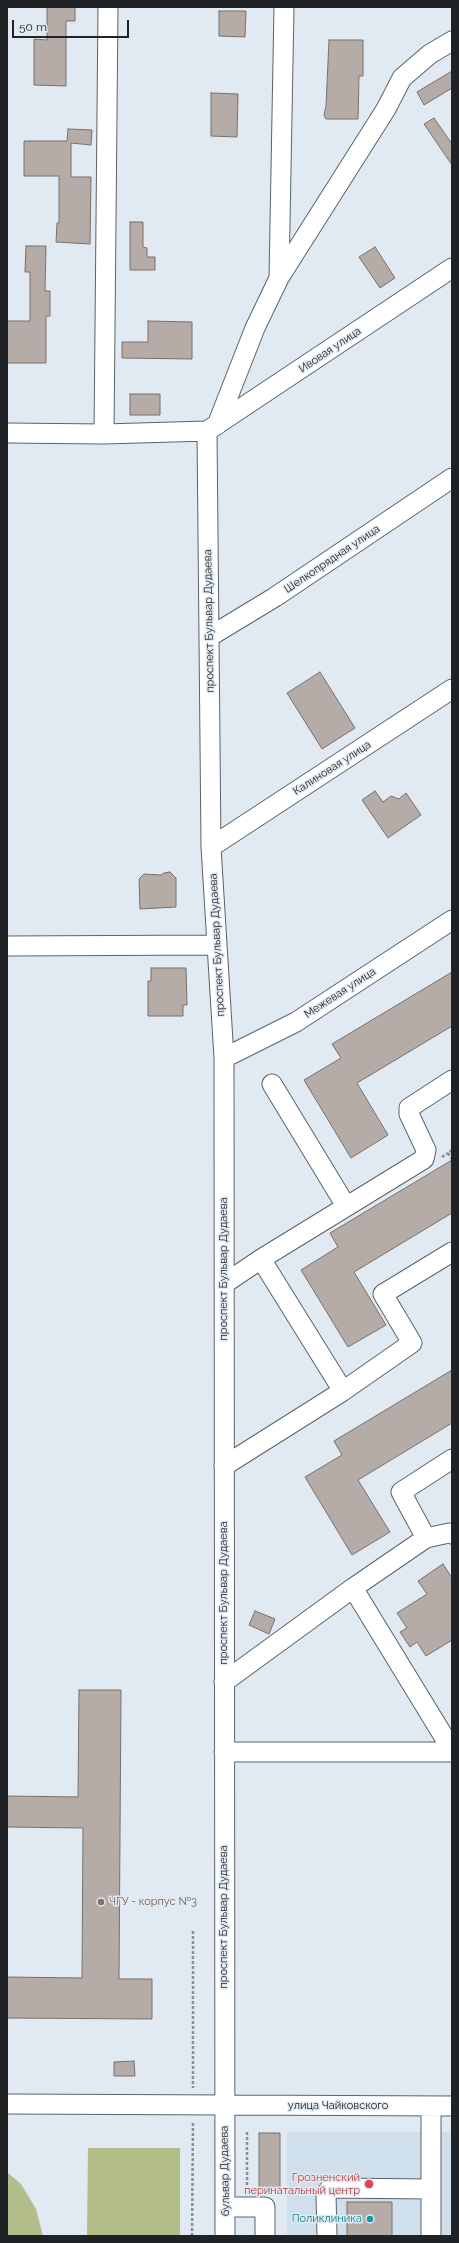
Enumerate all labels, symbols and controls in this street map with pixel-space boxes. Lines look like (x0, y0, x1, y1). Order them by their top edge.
scale bar (14, 12, 131, 38)
text: 50 m (19, 20, 47, 34)
street label: Ивовая улица (296, 324, 364, 376)
street label: Шелкопрядная улица (282, 522, 382, 596)
street label: проспект Бульвар Дудаева (201, 549, 217, 693)
street label: Калиновая улица (291, 738, 373, 798)
street label: проспект Бульвар Дудаева (207, 873, 227, 1017)
street label: Межевая улица (302, 965, 378, 1021)
street label: проспект Бульвар Дудаева (217, 1197, 231, 1341)
street label: проспект Бульвар Дудаева (217, 1521, 231, 1665)
street label: проспект Бульвар Дудаева (217, 1845, 231, 1989)
place label: ЧГУ - корпус №3 (109, 1895, 197, 1909)
marker: ЧГУ - корпус №3 (96, 1897, 106, 1907)
street label: улица Чайковского (288, 2099, 388, 2113)
street label: бульвар Дудаева (218, 2126, 232, 2216)
place label: Грозненский перинатальный центр (244, 2171, 360, 2197)
marker: Грозненский перинатальный центр (363, 2178, 375, 2190)
place label: Поликлиника (292, 2212, 362, 2226)
marker: Поликлиника (365, 2214, 375, 2224)

